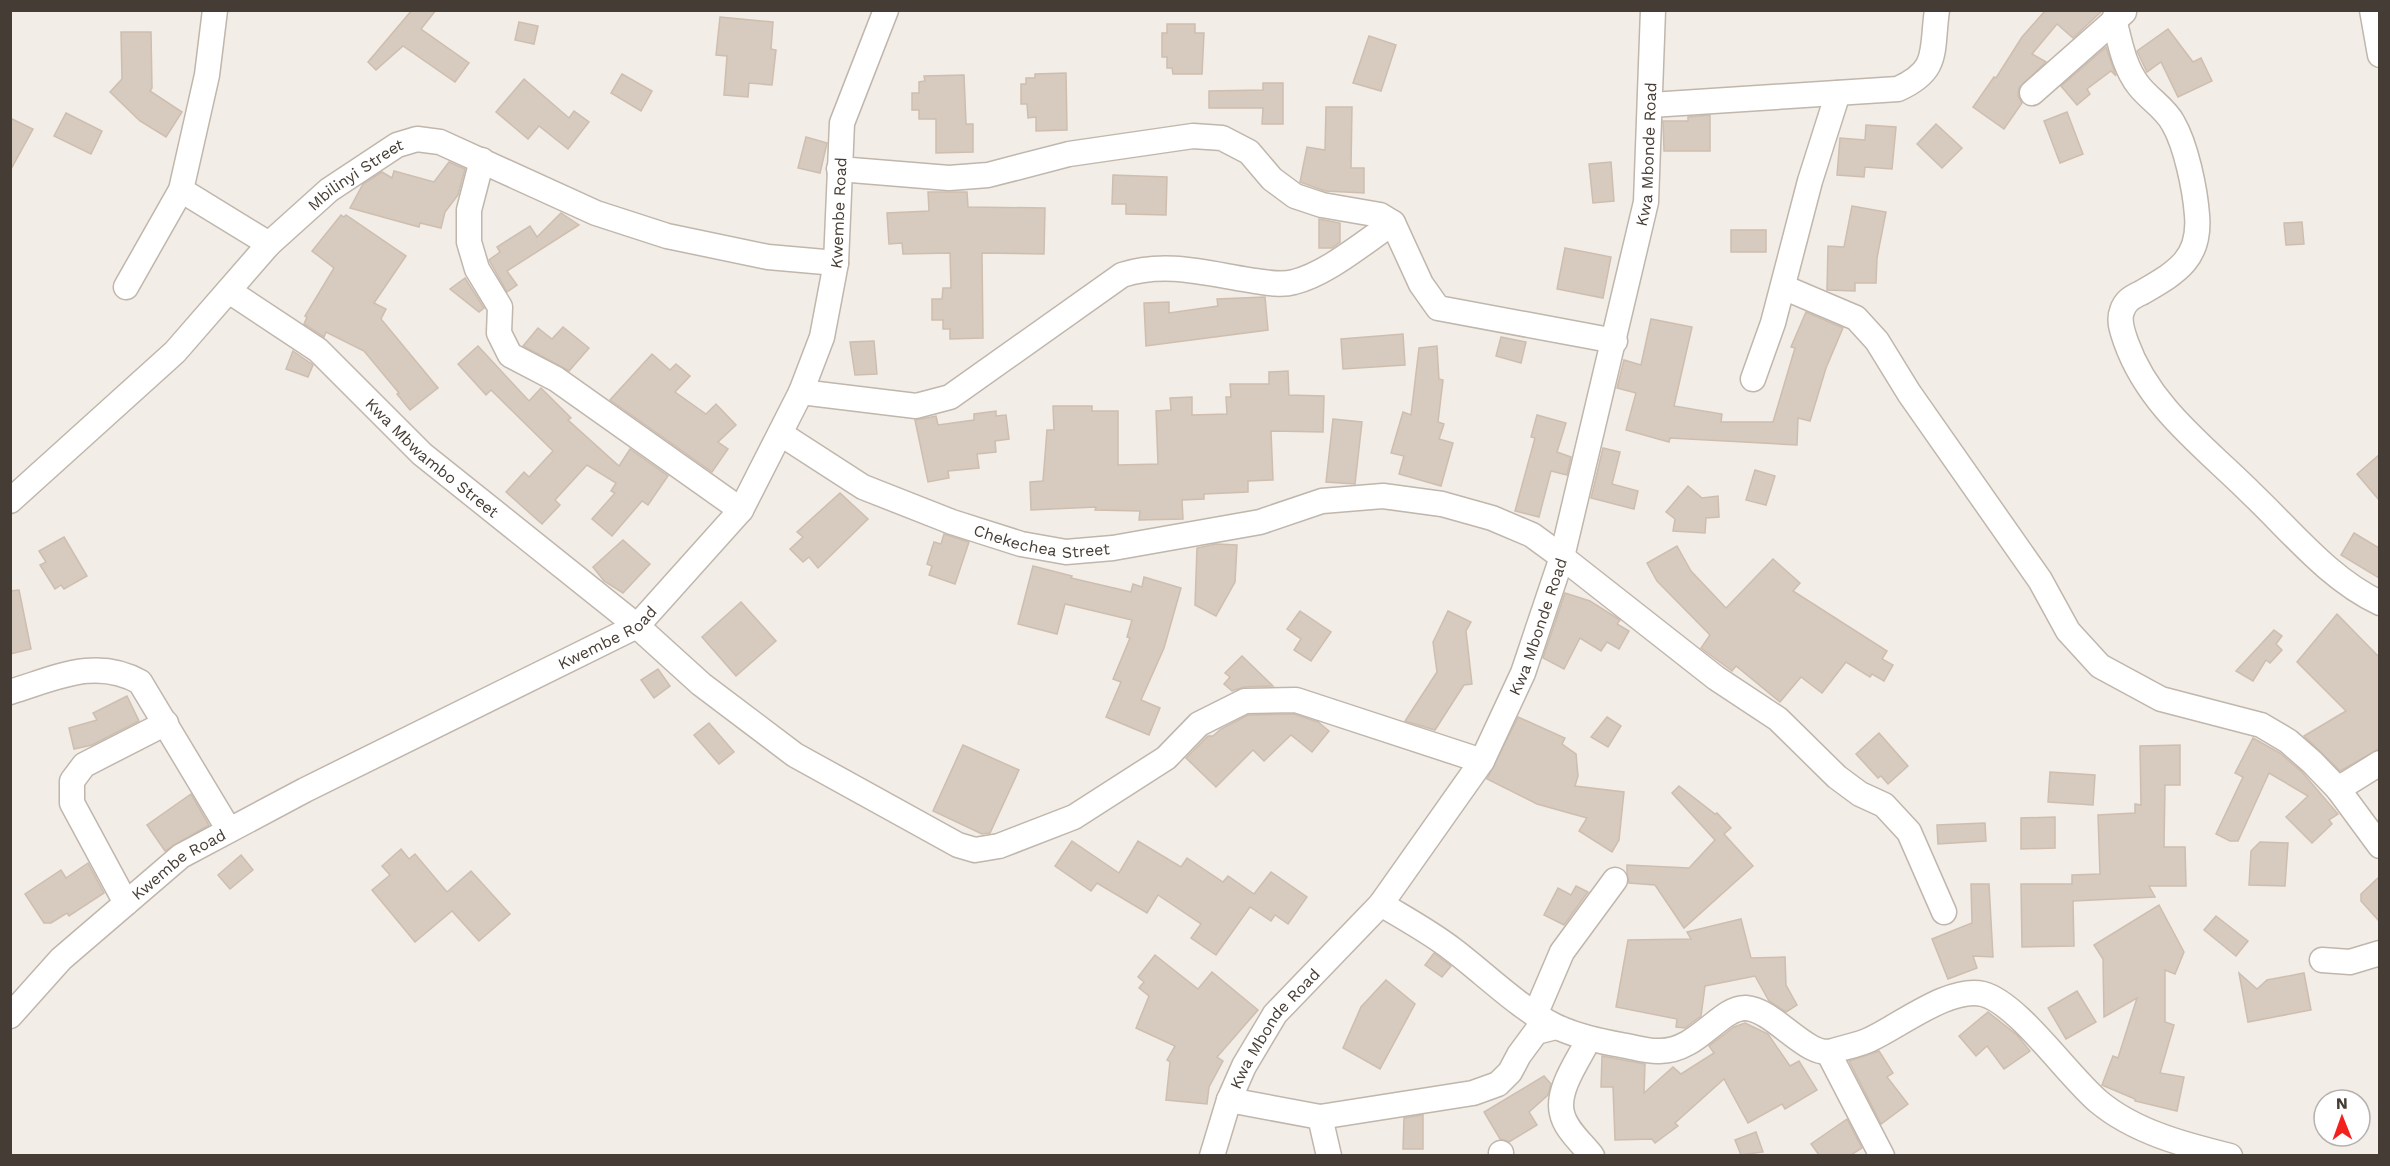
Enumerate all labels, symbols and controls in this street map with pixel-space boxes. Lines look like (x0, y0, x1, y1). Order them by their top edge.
street label: Kwa Mbonde Road (1632, 82, 1660, 228)
street label: Mbilinyi Street (304, 135, 406, 215)
street label: Kwembe Road (826, 157, 851, 270)
street label: Kwa Mbwambo Street (361, 394, 503, 522)
street label: Chekechea Street (971, 521, 1111, 562)
street label: Kwa Mbonde Road (1505, 555, 1571, 698)
street label: Kwembe Road (555, 602, 661, 674)
street label: Kwembe Road (128, 825, 229, 904)
street label: Kwa Mbonde Road (1226, 965, 1324, 1092)
north arrow (2312, 1088, 2372, 1148)
text: N (2336, 1094, 2348, 1113)

